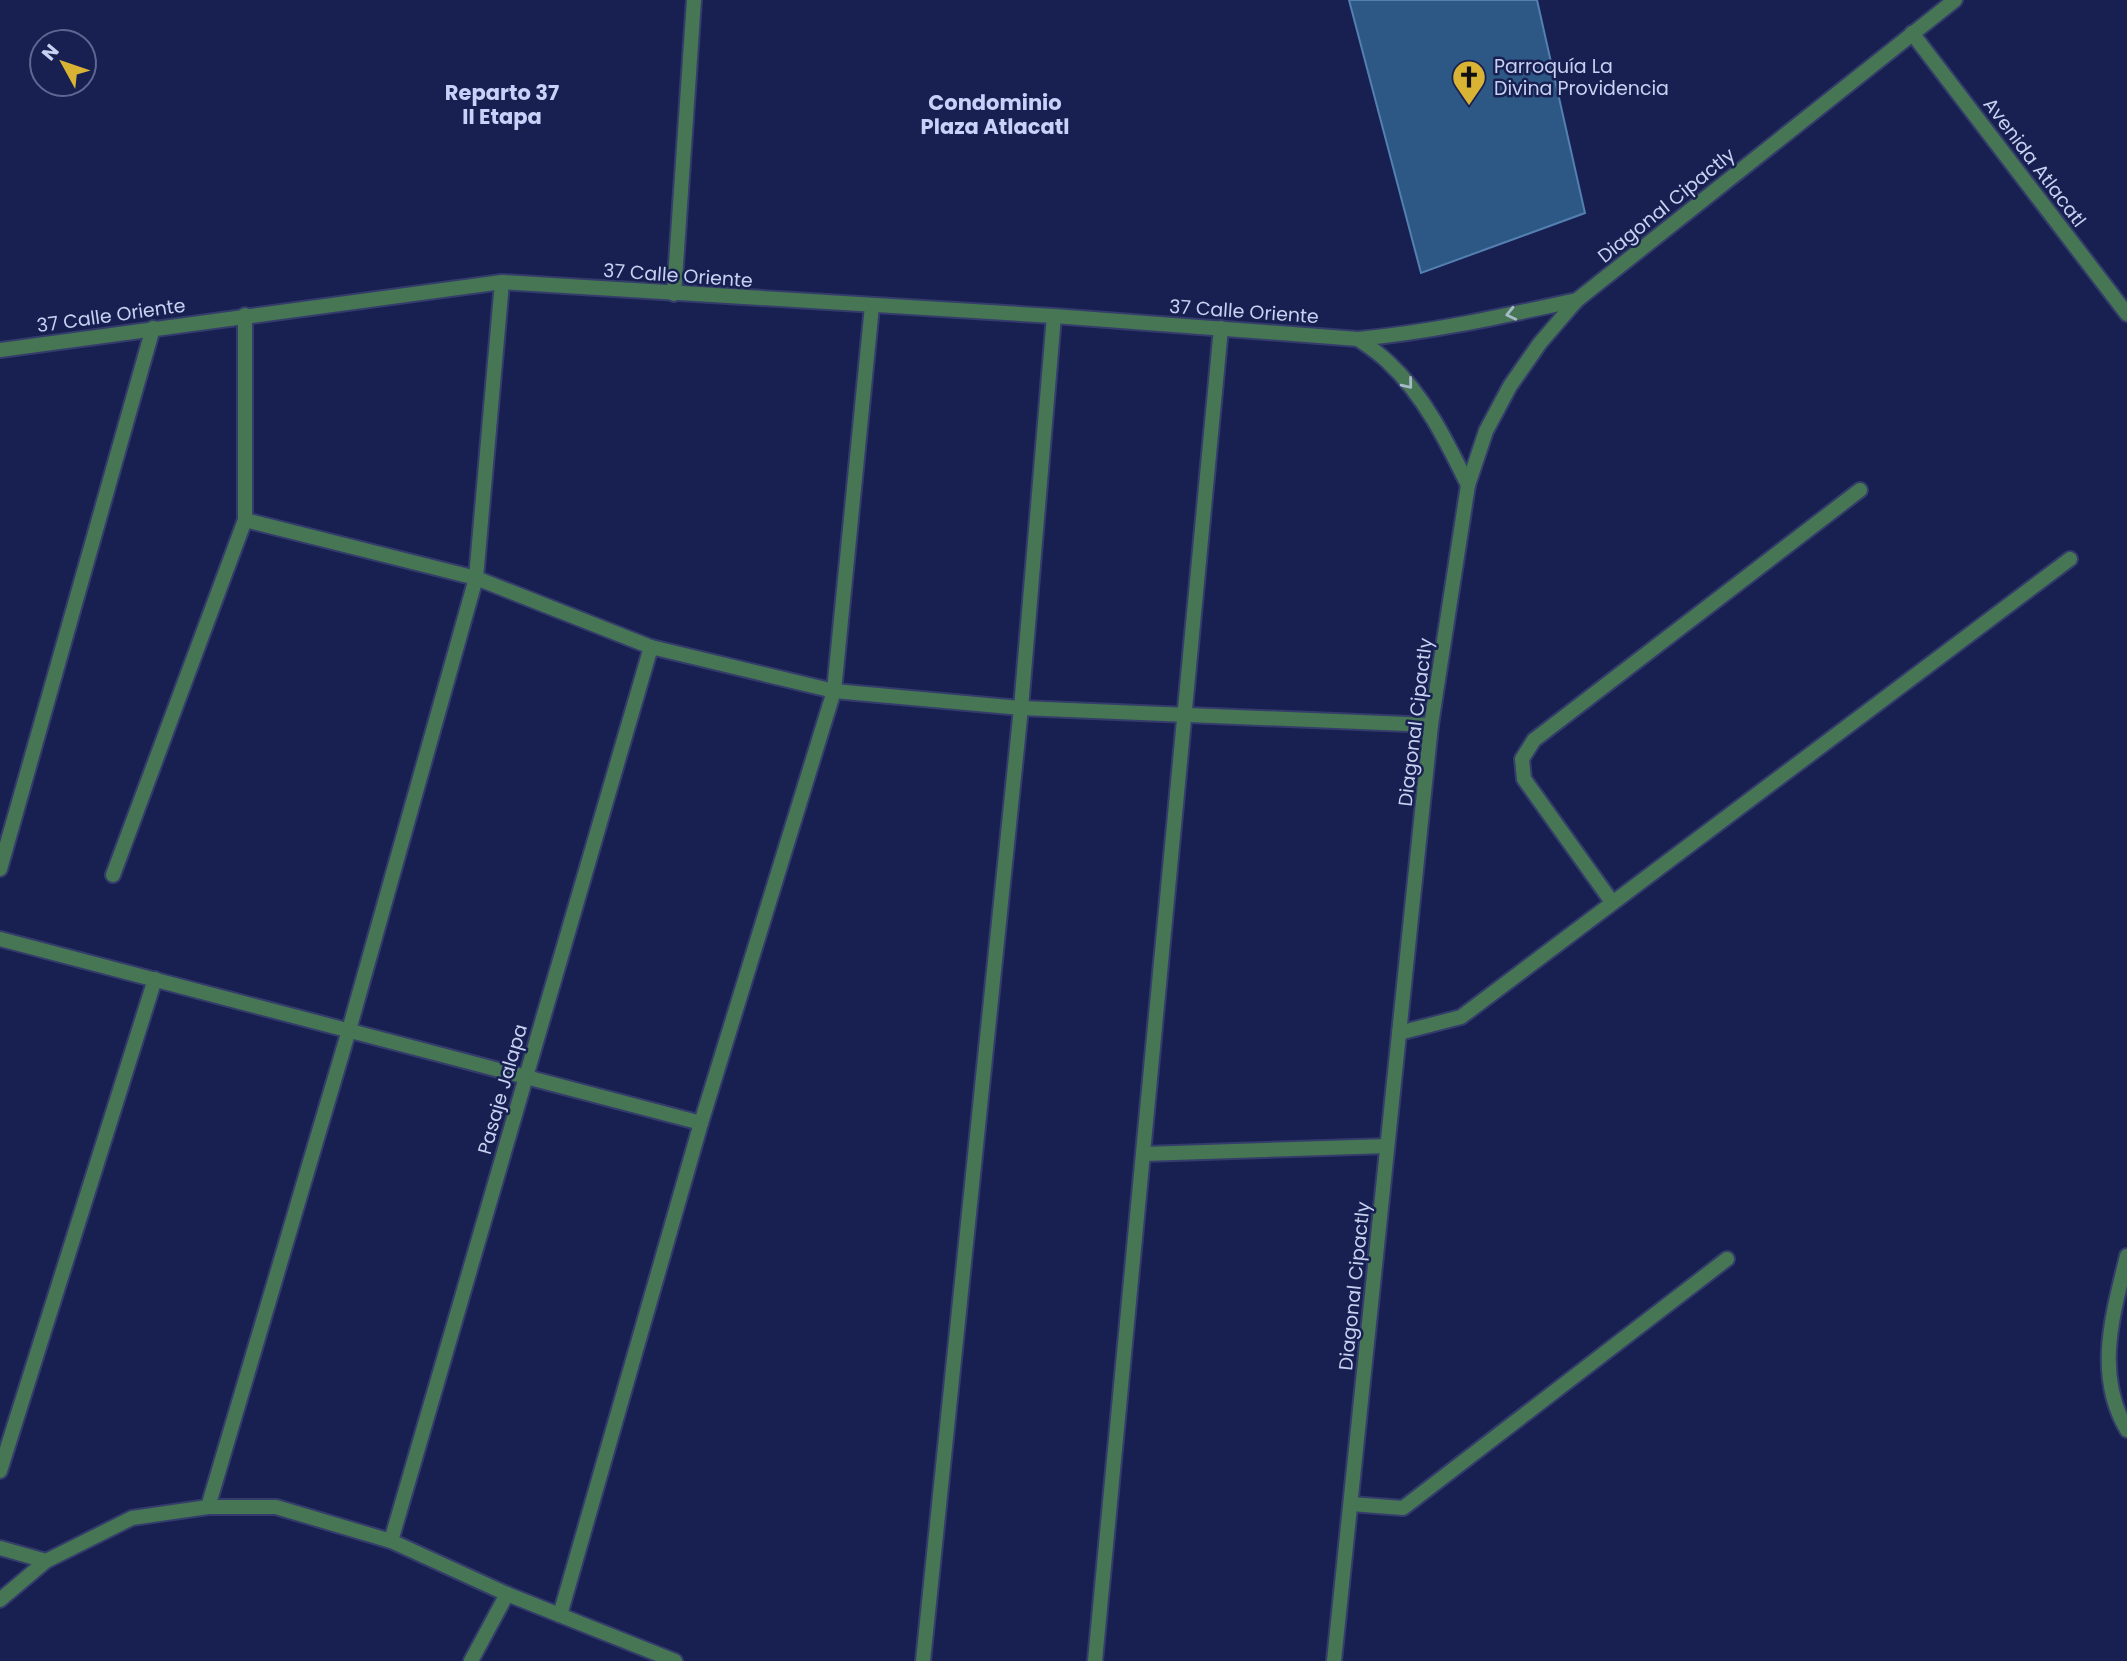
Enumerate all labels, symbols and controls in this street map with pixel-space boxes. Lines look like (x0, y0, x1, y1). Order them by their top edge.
north arrow (28, 28, 98, 98)
text: N (35, 38, 65, 67)
place label: Parroquía La Divina Providencia (1494, 53, 1669, 102)
church icon: Parroquía La Divina Providencia (1450, 58, 1488, 107)
district label: Reparto 37 II Etapa (445, 78, 559, 131)
district label: Condominio Plaza Atlacatl (921, 88, 1069, 141)
street label: Avenida Atlacatl (1977, 92, 2092, 233)
street label: Diagonal Cipactly (1592, 141, 1741, 269)
street label: 37 Calle Oriente (602, 257, 754, 294)
street label: 37 Calle Oriente (35, 292, 187, 339)
street label: 37 Calle Oriente (1168, 293, 1320, 330)
one-way arrow (1505, 306, 1517, 321)
one-way arrow (1400, 376, 1412, 389)
street label: Diagonal Cipactly (1392, 636, 1439, 808)
street label: Pasaje Jalapa (471, 1021, 534, 1157)
street label: Diagonal Cipactly (1332, 1200, 1377, 1372)

